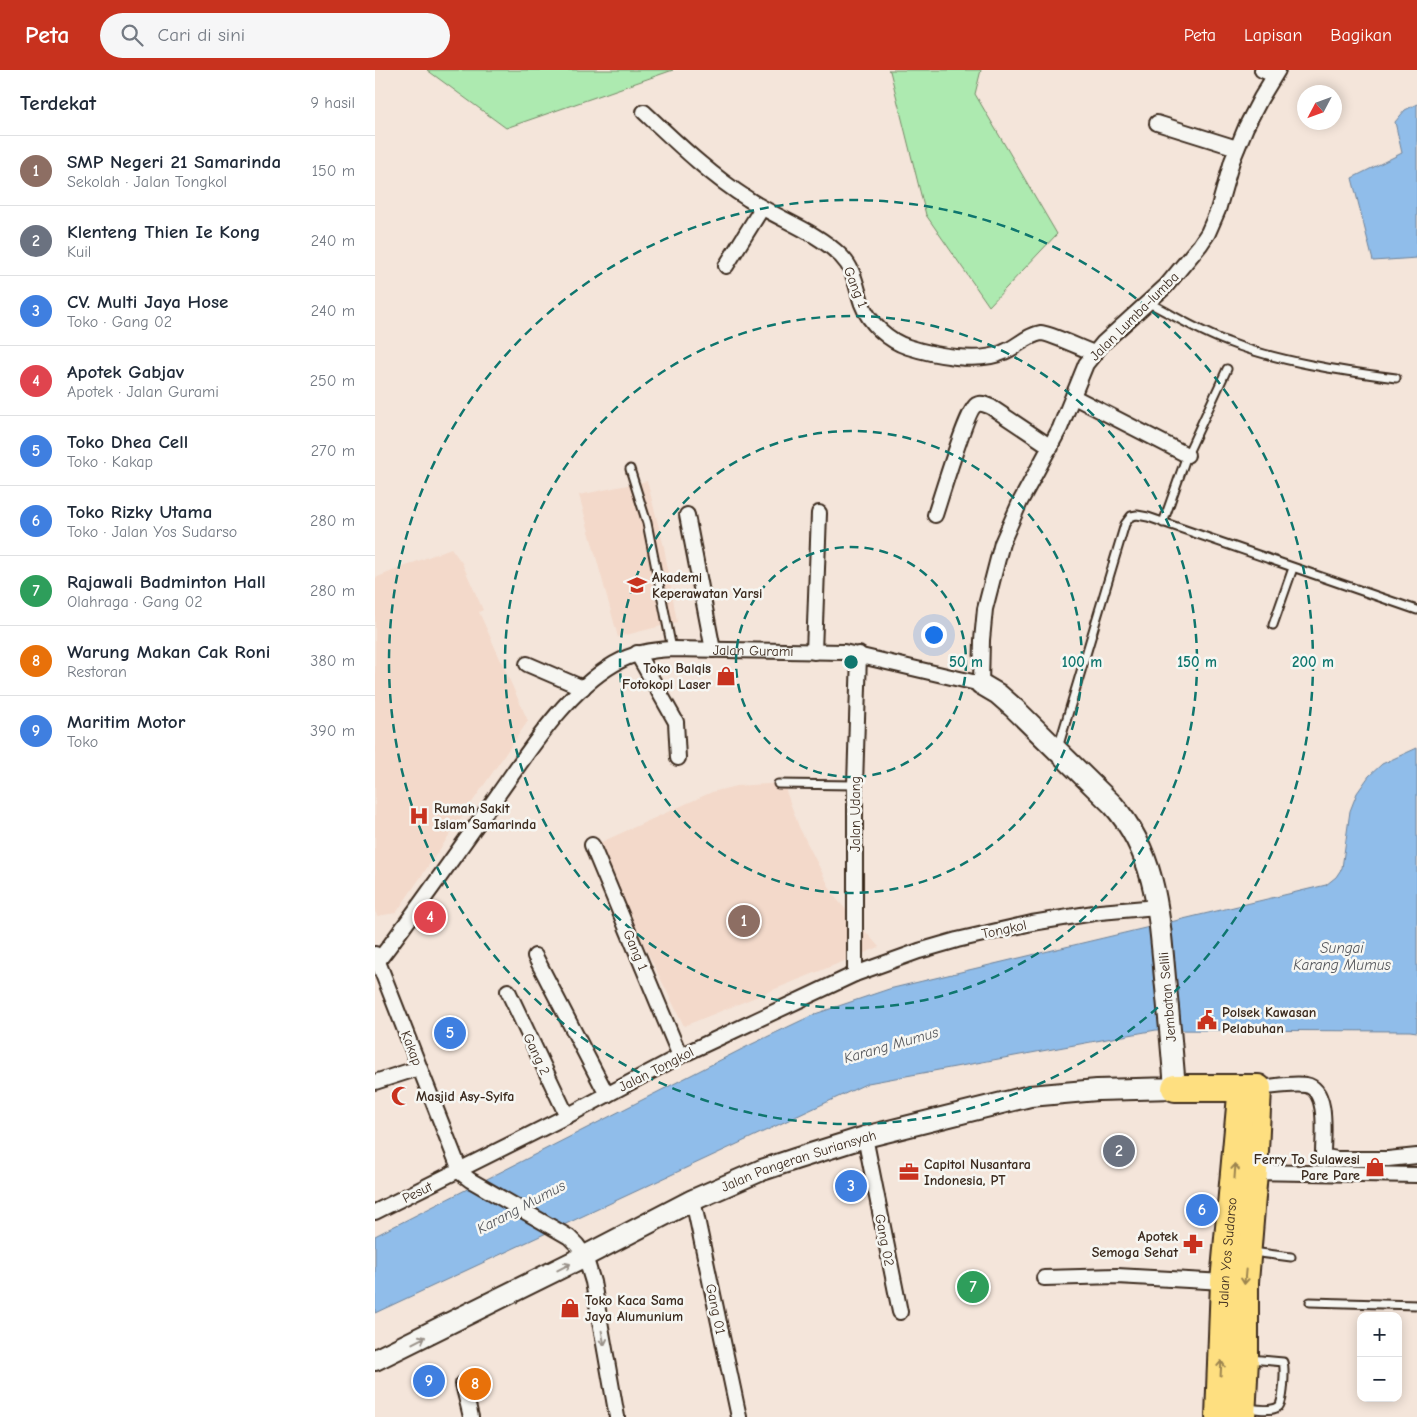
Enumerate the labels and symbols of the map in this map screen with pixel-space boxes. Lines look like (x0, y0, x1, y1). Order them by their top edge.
north arrow (1297, 85, 1342, 130)
street label: Gang 1 (840, 264, 871, 310)
street label: Jalan Lumba-lumba (1086, 268, 1182, 364)
place label: Akademi Keperawatan Yarsi (652, 569, 762, 602)
school or university icon: Akademi Keperawatan Yarsi (626, 574, 648, 596)
your location (921, 622, 947, 648)
street label: Jalan Gurami (713, 642, 794, 660)
centre of rings (842, 653, 860, 671)
text: 50 m (949, 653, 983, 671)
text: 100 m (1062, 653, 1102, 671)
text: 150 m (1177, 653, 1217, 671)
text: 200 m (1292, 653, 1334, 671)
place label: Toko Balqis Fotokopi Laser (622, 660, 711, 693)
shop icon: Toko Balqis Fotokopi Laser (715, 665, 737, 687)
street label: Jalan Udang (847, 776, 864, 852)
place label: Rumah Sakit Islam Samarinda (434, 800, 536, 833)
hospital icon: Rumah Sakit Islam Samarinda (408, 805, 430, 827)
pin: 4 (414, 898, 446, 936)
pin: 1 (728, 902, 760, 940)
street label: Tongkol (980, 916, 1028, 943)
street label: Gang 1 (619, 927, 652, 973)
water label: Sungai Karang Mumus (1293, 939, 1392, 974)
street label: Jembatan Selili (1155, 951, 1180, 1043)
place label: Polsek Kawasan Pelabuhan (1222, 1004, 1316, 1037)
public building icon: Polsek Kawasan Pelabuhan (1196, 1009, 1218, 1031)
pin: 5 (434, 1014, 466, 1052)
water label: Karang Mumus (842, 1023, 941, 1067)
street label: Kakap (397, 1028, 426, 1068)
street label: Gang 2 (519, 1030, 554, 1078)
street label: Jalan Tongkol (616, 1043, 697, 1096)
mosque icon: Masjid Asy-Syifa (390, 1085, 412, 1107)
place label: Masjid Asy-Syifa (416, 1088, 514, 1105)
street label: Jalan Pangeran Suriansyah (719, 1127, 878, 1196)
pin: 2 (1103, 1132, 1135, 1170)
place label: Ferry To Sulawesi Pare Pare (1254, 1151, 1360, 1184)
place label: Capitol Nusantara Indonesia, PT (924, 1156, 1031, 1189)
shop icon: Ferry To Sulawesi Pare Pare (1364, 1156, 1386, 1178)
office icon: Capitol Nusantara Indonesia, PT (898, 1161, 920, 1183)
one-way arrow (1230, 1164, 1239, 1180)
pin: 3 (835, 1167, 867, 1205)
water label: Karang Mumus (474, 1176, 569, 1238)
street label: Pesut (399, 1178, 436, 1207)
pin: 6 (1186, 1191, 1218, 1229)
street label: Jalan Yos Sudarso (1215, 1197, 1241, 1307)
street label: Gang 02 (871, 1212, 898, 1268)
place label: Apotek Semoga Sehat (1092, 1228, 1178, 1261)
pharmacy icon: Apotek Semoga Sehat (1182, 1233, 1204, 1255)
one-way arrow (556, 1261, 571, 1271)
pin: 7 (957, 1268, 989, 1306)
one-way arrow (1241, 1268, 1250, 1284)
street label: Gang 01 (702, 1282, 729, 1336)
place label: Toko Kaca Sama Jaya Alumunium (585, 1292, 684, 1325)
shop icon: Toko Kaca Sama Jaya Alumunium (559, 1297, 581, 1319)
one-way arrow (599, 1329, 609, 1345)
one-way arrow (411, 1335, 426, 1344)
one-way arrow (1217, 1361, 1226, 1377)
pin: 9 (413, 1362, 445, 1400)
pin: 8 (459, 1365, 491, 1403)

